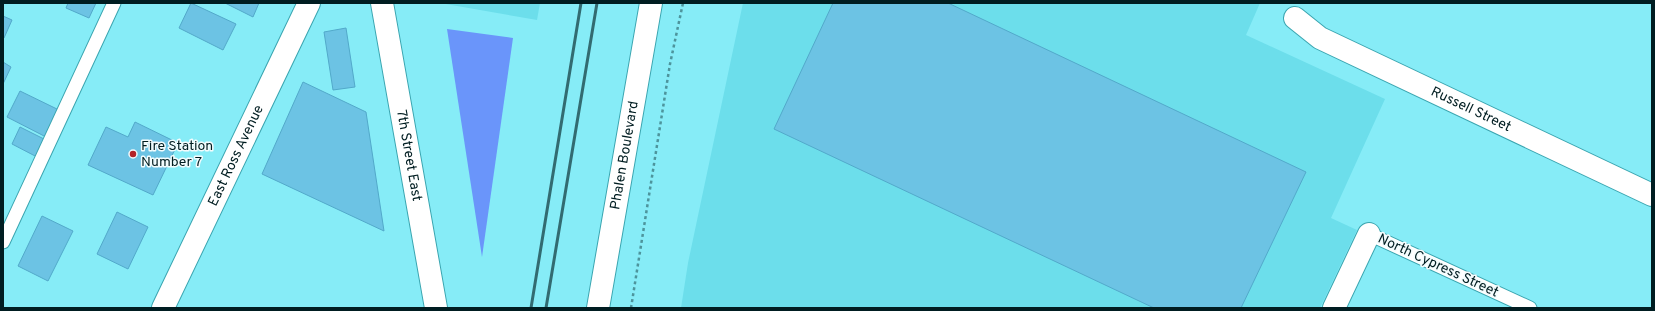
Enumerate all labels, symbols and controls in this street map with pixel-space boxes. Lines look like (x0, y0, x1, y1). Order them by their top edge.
street label: Russell Street (1428, 83, 1514, 136)
street label: Phalen Boulevard (607, 100, 642, 211)
street label: East Ross Avenue (205, 102, 267, 209)
street label: 7th Street East (393, 109, 425, 203)
place label: Fire Station Number 7 (141, 138, 213, 171)
marker: Fire Station Number 7 (128, 149, 138, 159)
street label: North Cypress Street (1375, 231, 1501, 301)

